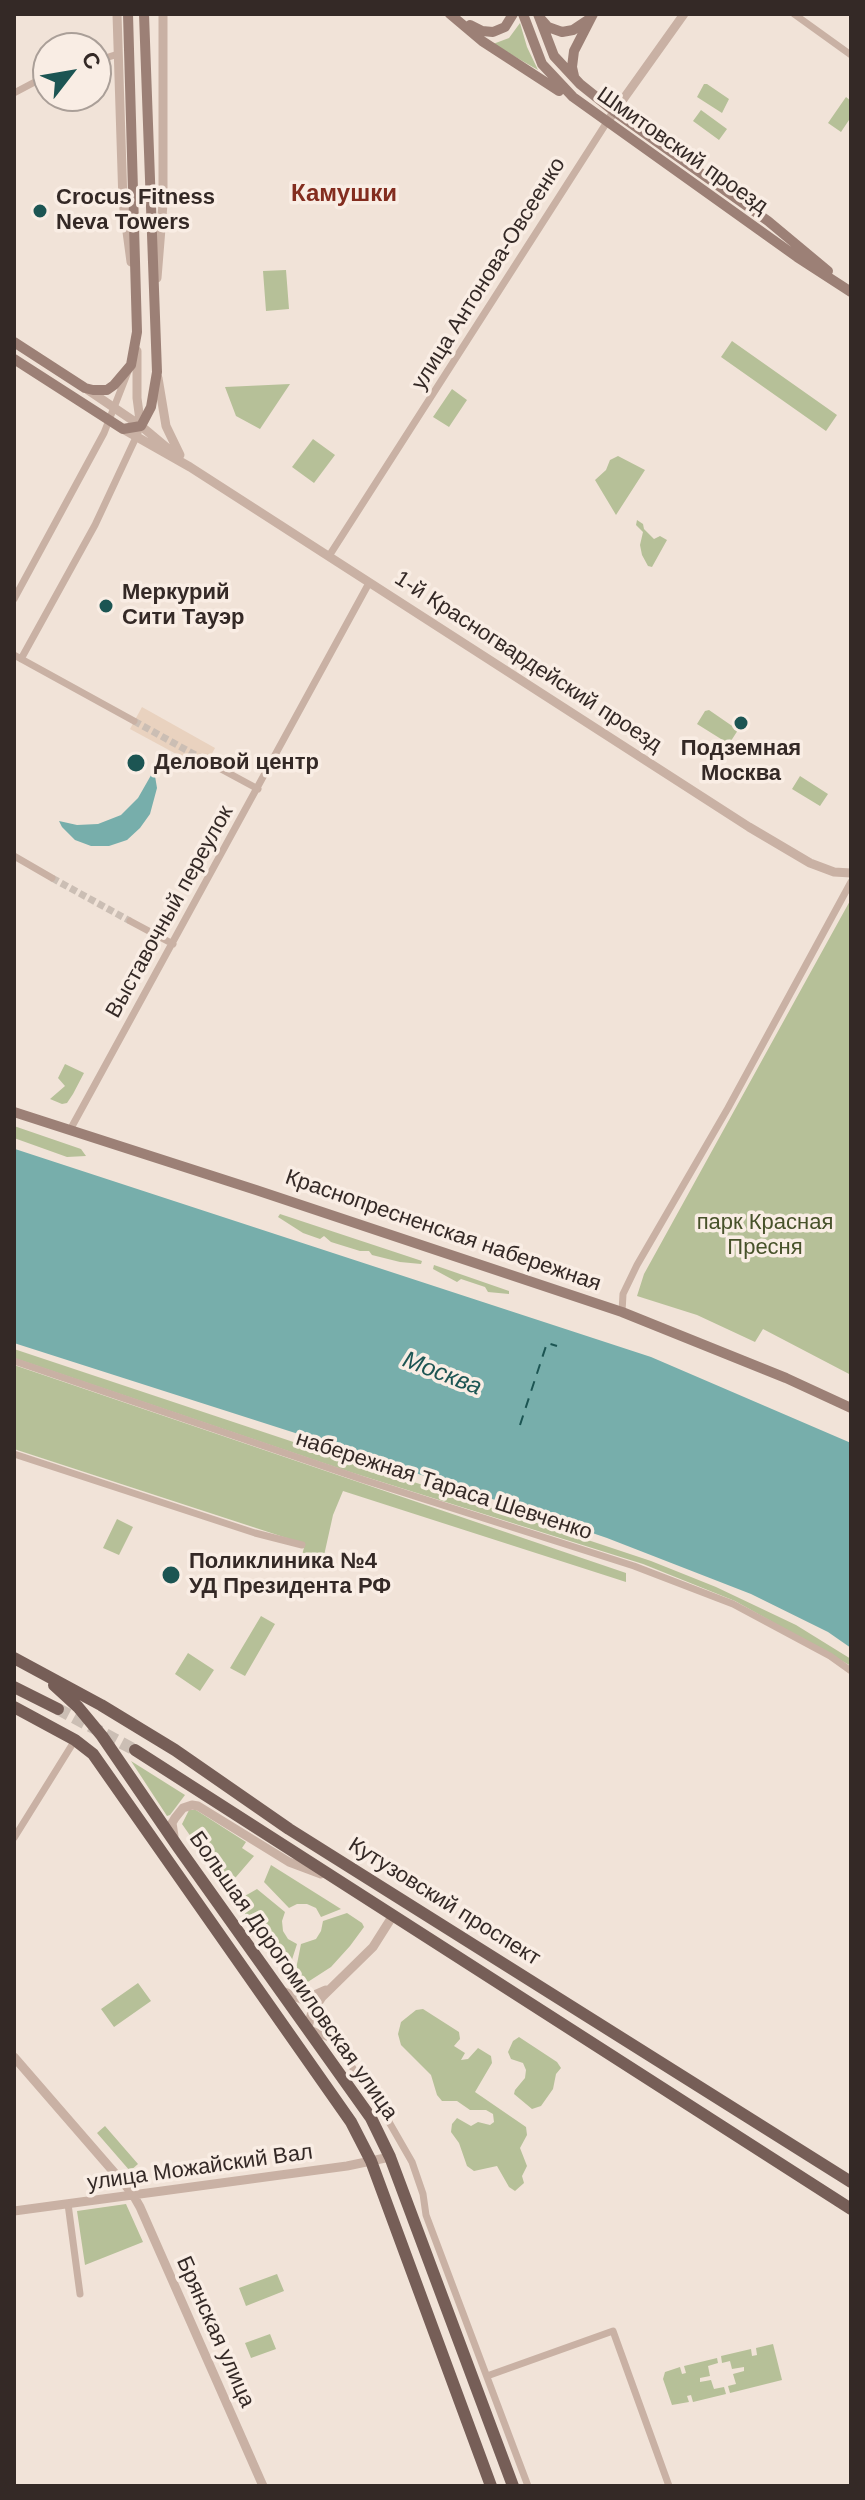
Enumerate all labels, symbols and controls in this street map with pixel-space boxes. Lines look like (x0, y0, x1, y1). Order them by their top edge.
north arrow (32, 32, 112, 112)
text: С (76, 47, 106, 74)
street label: Шмитовский проезд (591, 82, 773, 220)
street label: улица Антонова-Овсеенко (406, 153, 572, 395)
district label: Камушки (291, 180, 397, 208)
place label: Crocus Fitness Neva Towers (56, 185, 215, 236)
marker: Crocus Fitness Neva Towers (31, 202, 49, 220)
street label: 1-й Красногвардейский проезд (389, 566, 667, 758)
place label: Меркурий Сити Тауэр (122, 580, 244, 632)
marker: Меркурий Сити Тауэр (97, 597, 115, 615)
marker: Подземная Москва (732, 714, 750, 732)
place label: Подземная Москва (681, 736, 801, 788)
place label: Деловой центр (154, 750, 319, 776)
marker: Деловой центр (125, 752, 147, 774)
street label: Выставочный переулок (101, 801, 239, 1023)
street label: Краснопресненская набережная (282, 1164, 604, 1298)
park label: парк Красная Пресня (697, 1210, 833, 1262)
water label: Москва (399, 1346, 485, 1402)
street label: набережная Тараса Шевченко (293, 1426, 595, 1546)
place label: Поликлиника №4 УД Президента РФ (189, 1549, 391, 1600)
marker: Поликлиника №4 УД Президента РФ (160, 1564, 182, 1586)
street label: Большая Дорогомиловская улица (183, 1827, 403, 2125)
street label: Кутузовский проспект (343, 1832, 545, 1972)
street label: улица Можайский Вал (86, 2139, 314, 2197)
street label: Брянская улица (170, 2252, 260, 2412)

